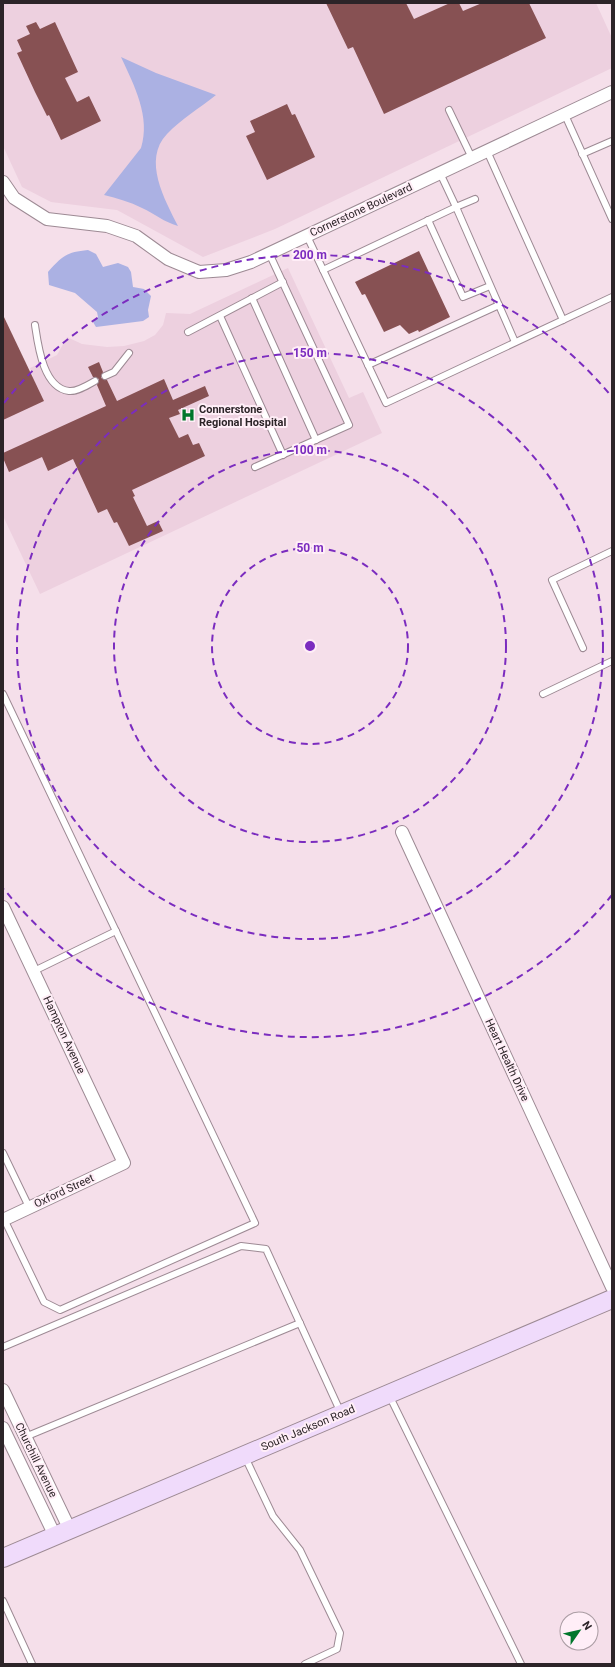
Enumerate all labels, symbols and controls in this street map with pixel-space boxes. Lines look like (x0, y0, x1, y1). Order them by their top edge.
street label: Cornerstone Boulevard (308, 181, 414, 239)
text: 200 m (293, 248, 327, 262)
text: 150 m (293, 346, 327, 360)
place label: Connerstone Regional Hospital (199, 403, 286, 429)
hospital icon: Connerstone Regional Hospital (180, 407, 196, 423)
text: 100 m (293, 443, 327, 457)
text: 50 m (296, 541, 324, 555)
centre of rings (303, 639, 317, 653)
street label: Hampton Avenue (40, 994, 88, 1076)
street label: Heart Health Drive (482, 1017, 532, 1103)
street label: Oxford Street (32, 1171, 96, 1211)
street label: South Jackson Road (259, 1402, 357, 1454)
street label: Churchill Avenue (12, 1421, 60, 1500)
north arrow (559, 1611, 599, 1651)
text: N (579, 1619, 595, 1633)

